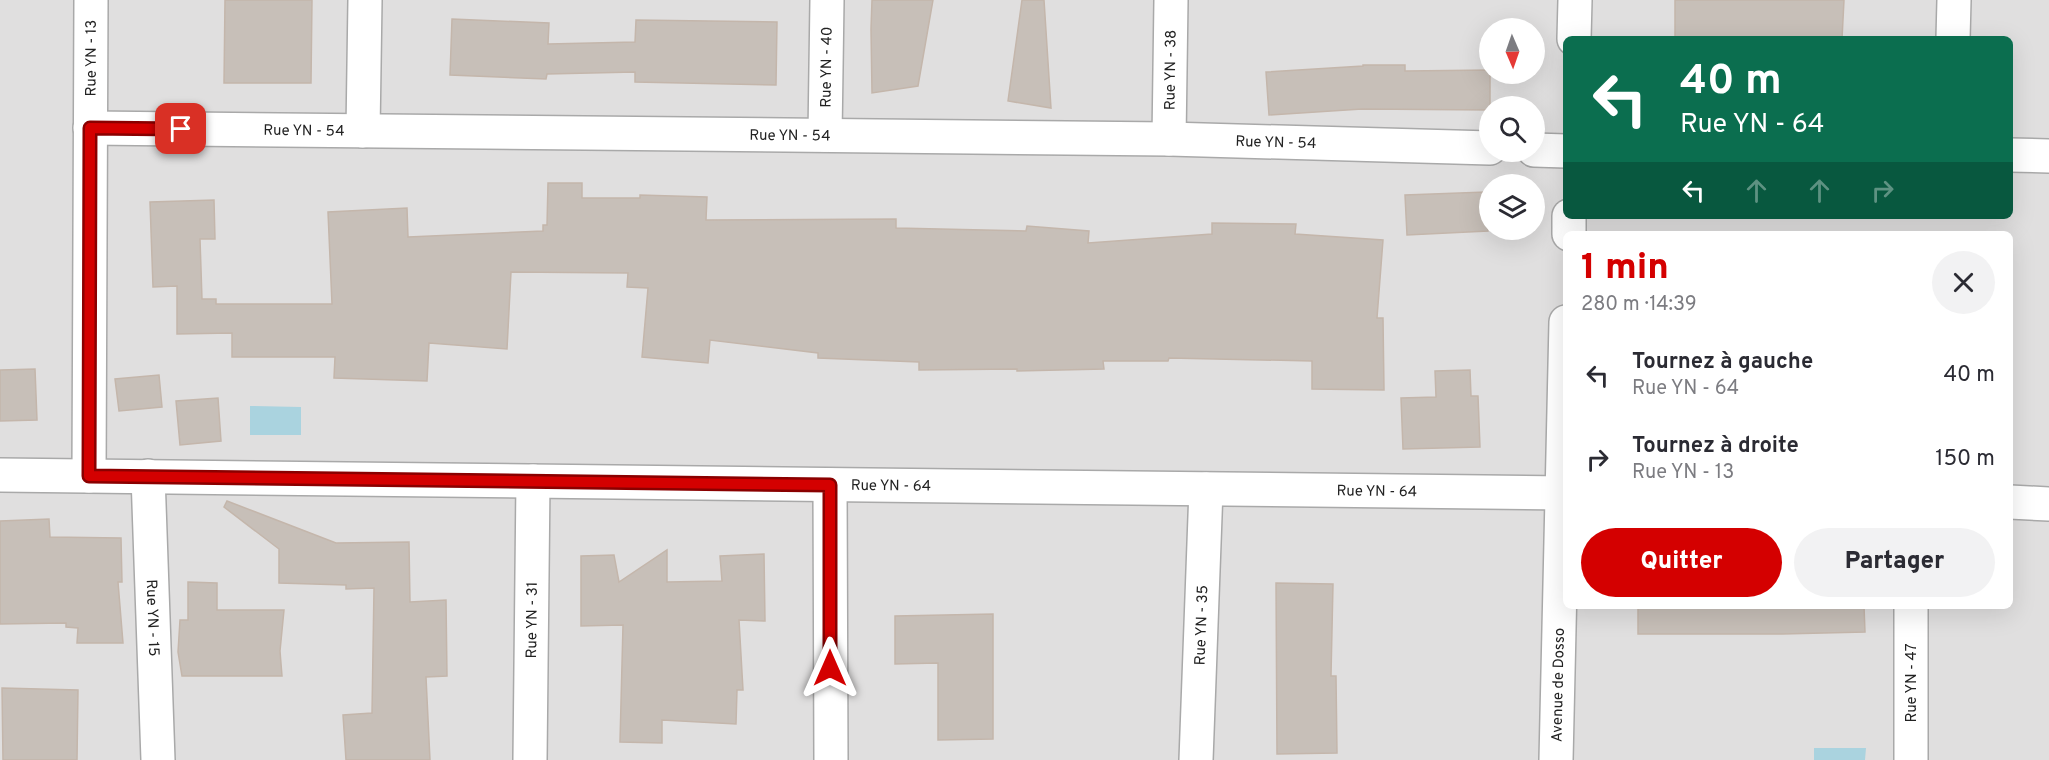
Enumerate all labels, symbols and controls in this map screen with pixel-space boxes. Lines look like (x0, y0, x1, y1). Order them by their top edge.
north arrow (1479, 18, 1545, 84)
map controls (1479, 18, 1545, 240)
street label: Rue YN - 13 (83, 20, 102, 96)
street label: Rue YN - 40 (817, 26, 838, 108)
street label: Rue YN - 38 (1161, 30, 1182, 110)
text: 40 m (1680, 56, 1782, 109)
icon: left (1581, 60, 1659, 138)
button: search (1479, 96, 1545, 162)
pin (155, 103, 206, 154)
text: Rue YN - 64 (1680, 108, 1825, 142)
icon: arrive (164, 112, 197, 145)
street label: Rue YN - 54 (263, 122, 345, 142)
street label: Rue YN - 54 (749, 127, 831, 147)
street label: Rue YN - 54 (1235, 133, 1317, 154)
button: layers (1479, 174, 1545, 240)
icon: left (1677, 174, 1710, 207)
icon: ahead (1740, 174, 1773, 207)
icon: ahead (1803, 174, 1836, 207)
icon: right (1866, 174, 1899, 207)
text: 1 min (1581, 246, 1669, 292)
button: close (1932, 251, 1995, 314)
text: 280 m · 14:39 (1581, 292, 1697, 318)
text: Tournez à gauche (1632, 349, 1813, 376)
icon: left (1581, 359, 1614, 392)
text: 40 m (1943, 362, 1995, 389)
text: Rue YN - 64 (1632, 376, 1739, 402)
text: Tournez à droite (1632, 433, 1799, 460)
icon: right (1581, 443, 1614, 476)
text: 150 m (1935, 446, 1995, 473)
text: Rue YN - 13 (1632, 460, 1734, 486)
street label: Rue YN - 64 (851, 477, 931, 497)
street label: Rue YN - 64 (1337, 482, 1417, 502)
button: Quitter (1581, 528, 1782, 597)
button: Partager (1794, 528, 1995, 597)
street label: Rue YN - 15 (141, 579, 162, 657)
street label: Rue YN - 31 (523, 582, 543, 659)
street label: Rue YN - 35 (1191, 585, 1213, 666)
street label: Avenue de Dosso (1548, 628, 1570, 742)
position arrow (798, 636, 862, 700)
street label: Rue YN - 47 (1903, 643, 1922, 723)

